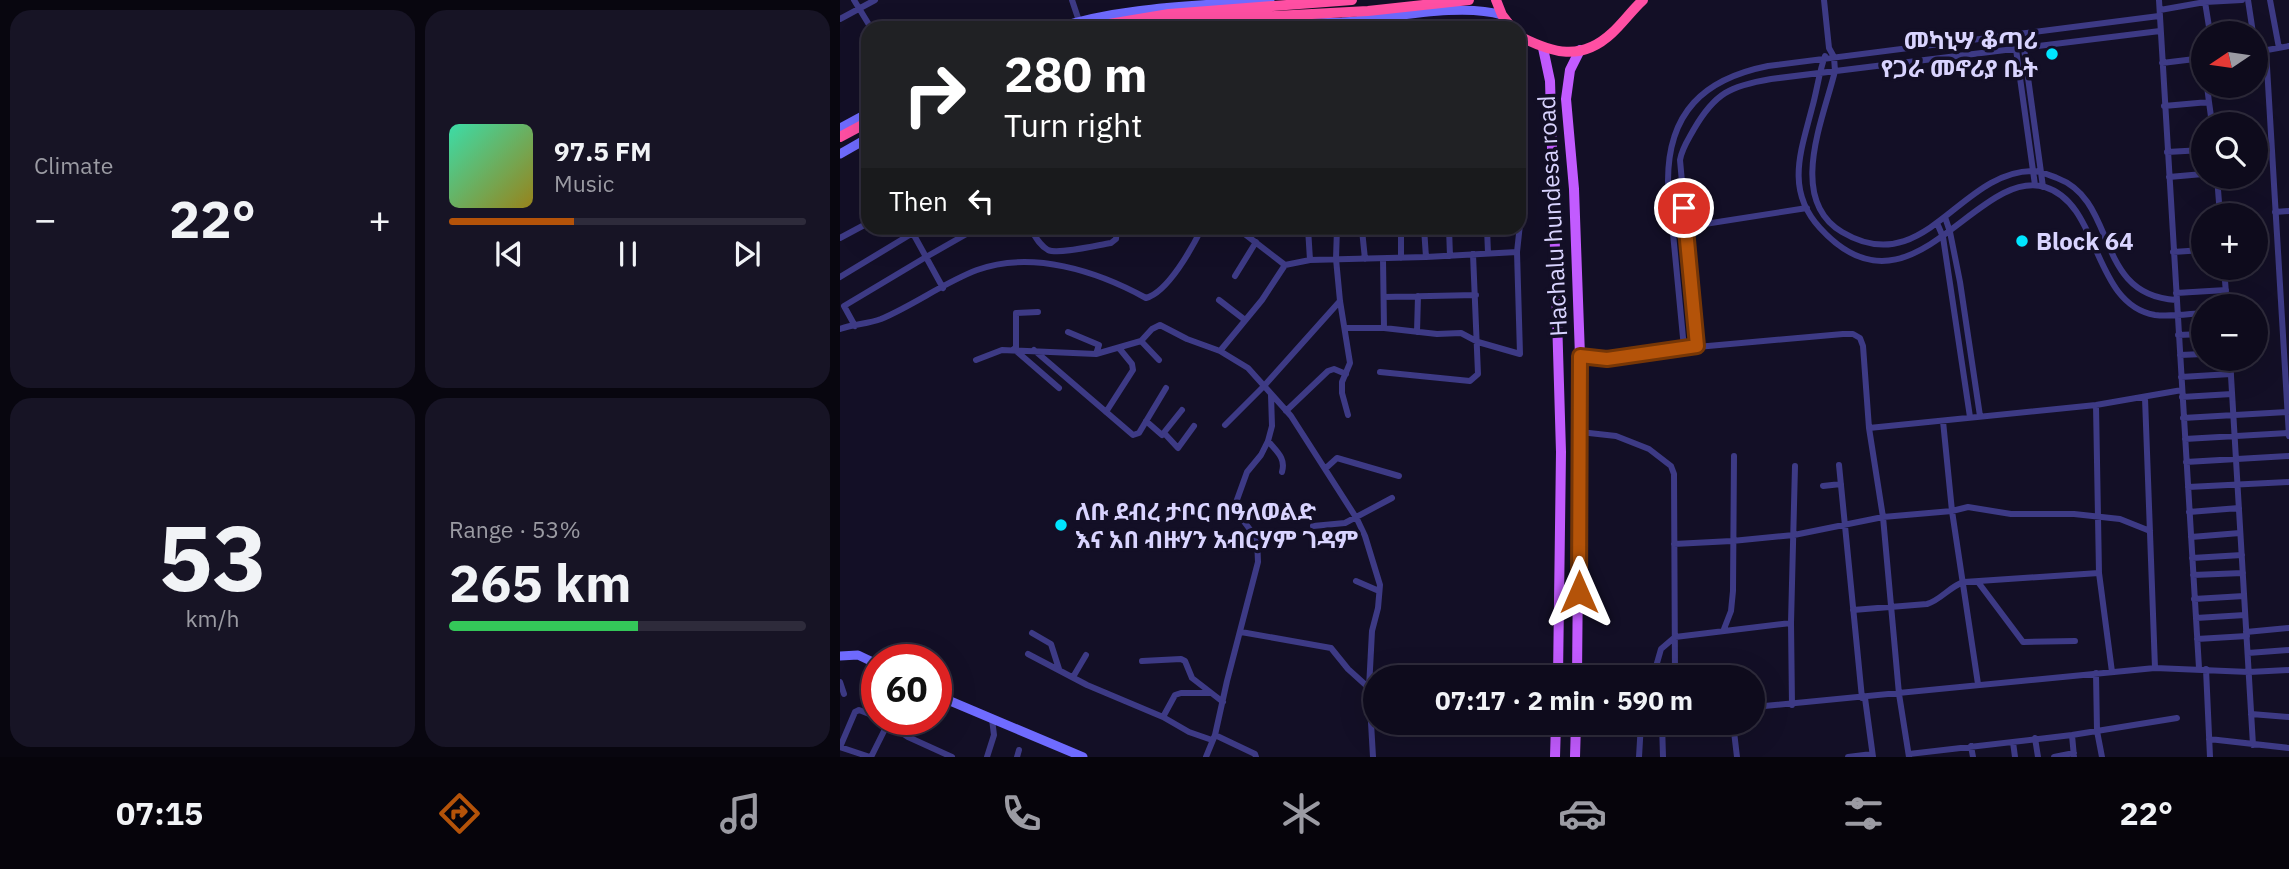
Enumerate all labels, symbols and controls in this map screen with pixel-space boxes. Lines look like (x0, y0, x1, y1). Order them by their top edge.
north arrow (2191, 21, 2268, 98)
map controls (2191, 21, 2268, 371)
place label: መካኒሣ ቆጣሪ የጋራ መኖሪያ ቤት (1881, 24, 2038, 84)
text: 280 m (1004, 42, 1148, 105)
marker: መካኒሣ ቆጣሪ የጋራ መኖሪያ ቤት (2044, 46, 2060, 62)
icon: right (889, 49, 980, 140)
street label: Hachalu hundesa road (1530, 95, 1574, 337)
text: Turn right (1004, 104, 1142, 146)
button: search (2191, 112, 2268, 189)
text: 97.5 FM (554, 134, 652, 168)
text: Climate (34, 150, 113, 180)
text: Music (554, 168, 614, 198)
pin (1654, 178, 1714, 238)
icon: left (962, 182, 1000, 220)
text: Then (889, 184, 948, 218)
text: 22° (169, 185, 256, 252)
icon: arrive (1665, 189, 1703, 227)
text: − (34, 194, 57, 243)
text: + (368, 194, 391, 243)
button: + (2191, 203, 2268, 280)
place label: Block 64 (2036, 225, 2134, 257)
marker: Block 64 (2014, 233, 2030, 249)
icon: previous (490, 235, 528, 273)
icon: pause (609, 235, 647, 273)
icon: next (728, 235, 766, 273)
button: − (2191, 294, 2268, 371)
place label: ለቡ ደብረ ታቦር በዓለወልድ እና አበ ብዙሃን አብርሃም ገዳም (1075, 495, 1358, 555)
text: 53 (158, 498, 267, 616)
text: Range · 53% (449, 514, 581, 544)
marker: ለቡ ደብረ ታቦር በዓለወልድ እና አበ ብዙሃን አብርሃም ገዳም (1053, 517, 1069, 533)
text: 265 km (449, 549, 631, 616)
position arrow (1542, 555, 1616, 629)
text: km/h (185, 603, 240, 633)
speed limit sign: 60 (861, 644, 952, 735)
text: 07:17 · 2 min · 590 m (1435, 683, 1693, 717)
icon: directions (435, 789, 484, 838)
icon: music (716, 789, 765, 838)
icon: phone (997, 789, 1046, 838)
icon: climate (1277, 789, 1326, 838)
icon: car (1558, 789, 1607, 838)
icon: filters (1839, 789, 1888, 838)
text: 07:15 (116, 792, 203, 834)
text: 22° (2120, 792, 2173, 834)

